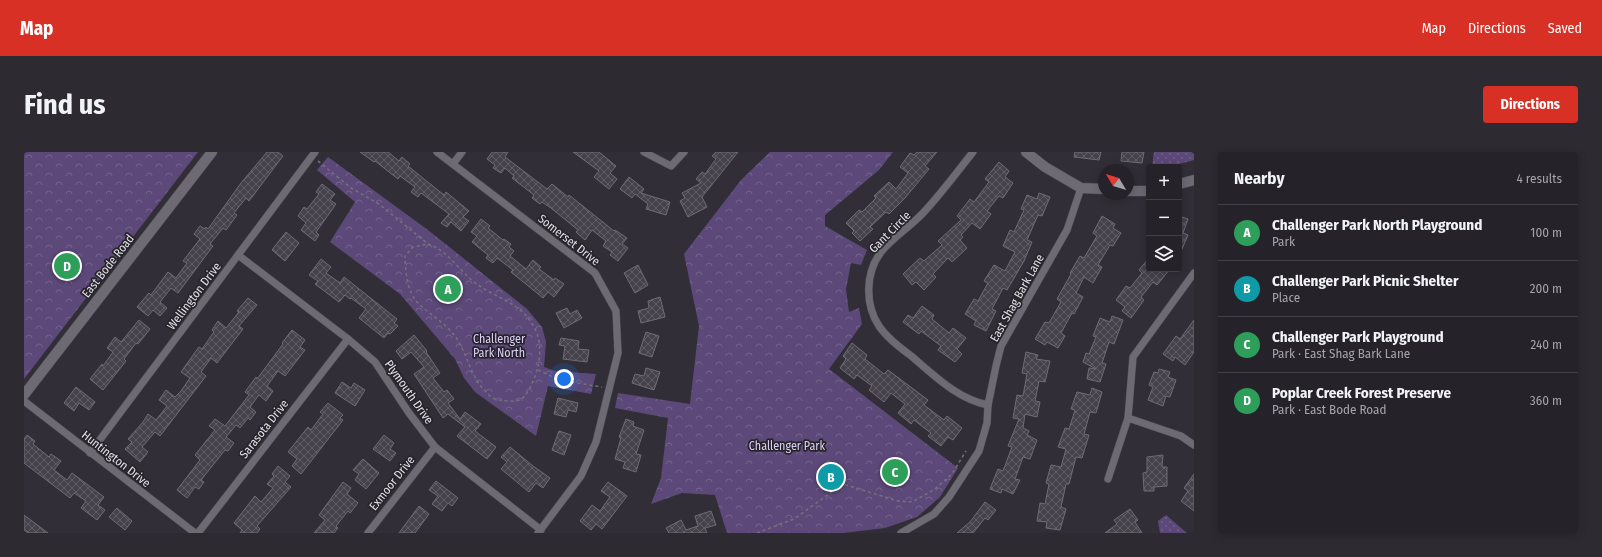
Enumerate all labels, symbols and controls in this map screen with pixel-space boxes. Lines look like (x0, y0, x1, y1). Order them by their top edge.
text: Map (20, 17, 53, 40)
text: Map (1422, 20, 1446, 37)
text: Directions (1468, 20, 1526, 37)
text: Saved (1548, 20, 1582, 37)
button: Directions (1483, 86, 1578, 123)
text: Find us (24, 88, 106, 121)
north arrow (1098, 164, 1134, 200)
map controls (1146, 164, 1182, 272)
button: + (1146, 164, 1182, 200)
text: Nearby (1234, 168, 1285, 189)
text: 4 results (1516, 171, 1562, 186)
button: − (1146, 200, 1182, 236)
street label: Gant Circle (866, 208, 914, 256)
street label: Somerset Drive (535, 212, 603, 269)
text: Challenger Park North Playground (1272, 216, 1482, 234)
text: A (1243, 225, 1251, 240)
text: 100 m (1530, 225, 1562, 240)
street label: East Bode Road (79, 232, 137, 300)
text: Park (1272, 234, 1295, 249)
button: layers (1146, 236, 1182, 272)
pin: D (54, 251, 80, 281)
street label: East Shag Bark Lane (987, 252, 1047, 344)
street label: Wellington Drive (164, 259, 224, 332)
text: Challenger Park Picnic Shelter (1272, 272, 1458, 290)
pin: A (435, 274, 461, 304)
text: B (1243, 281, 1251, 296)
text: 200 m (1530, 281, 1562, 296)
text: Place (1272, 290, 1300, 305)
text: Challenger Park Playground (1272, 328, 1444, 346)
park label: Challenger Park North (473, 332, 526, 360)
text: C (1244, 337, 1250, 352)
text: 240 m (1530, 337, 1562, 352)
text: Park · East Shag Bark Lane (1272, 346, 1410, 361)
street label: Plymouth Drive (382, 357, 436, 427)
your location (554, 369, 574, 389)
text: Poplar Creek Forest Preserve (1272, 384, 1451, 402)
text: D (1243, 393, 1251, 408)
text: 360 m (1530, 393, 1562, 408)
street label: Sarasota Drive (237, 397, 291, 461)
text: Park · East Bode Road (1272, 402, 1386, 417)
street label: Huntington Drive (79, 428, 153, 490)
park label: Challenger Park (749, 439, 826, 453)
street label: Exmoor Drive (366, 453, 418, 513)
pin: C (882, 457, 908, 487)
pin: B (818, 462, 844, 492)

